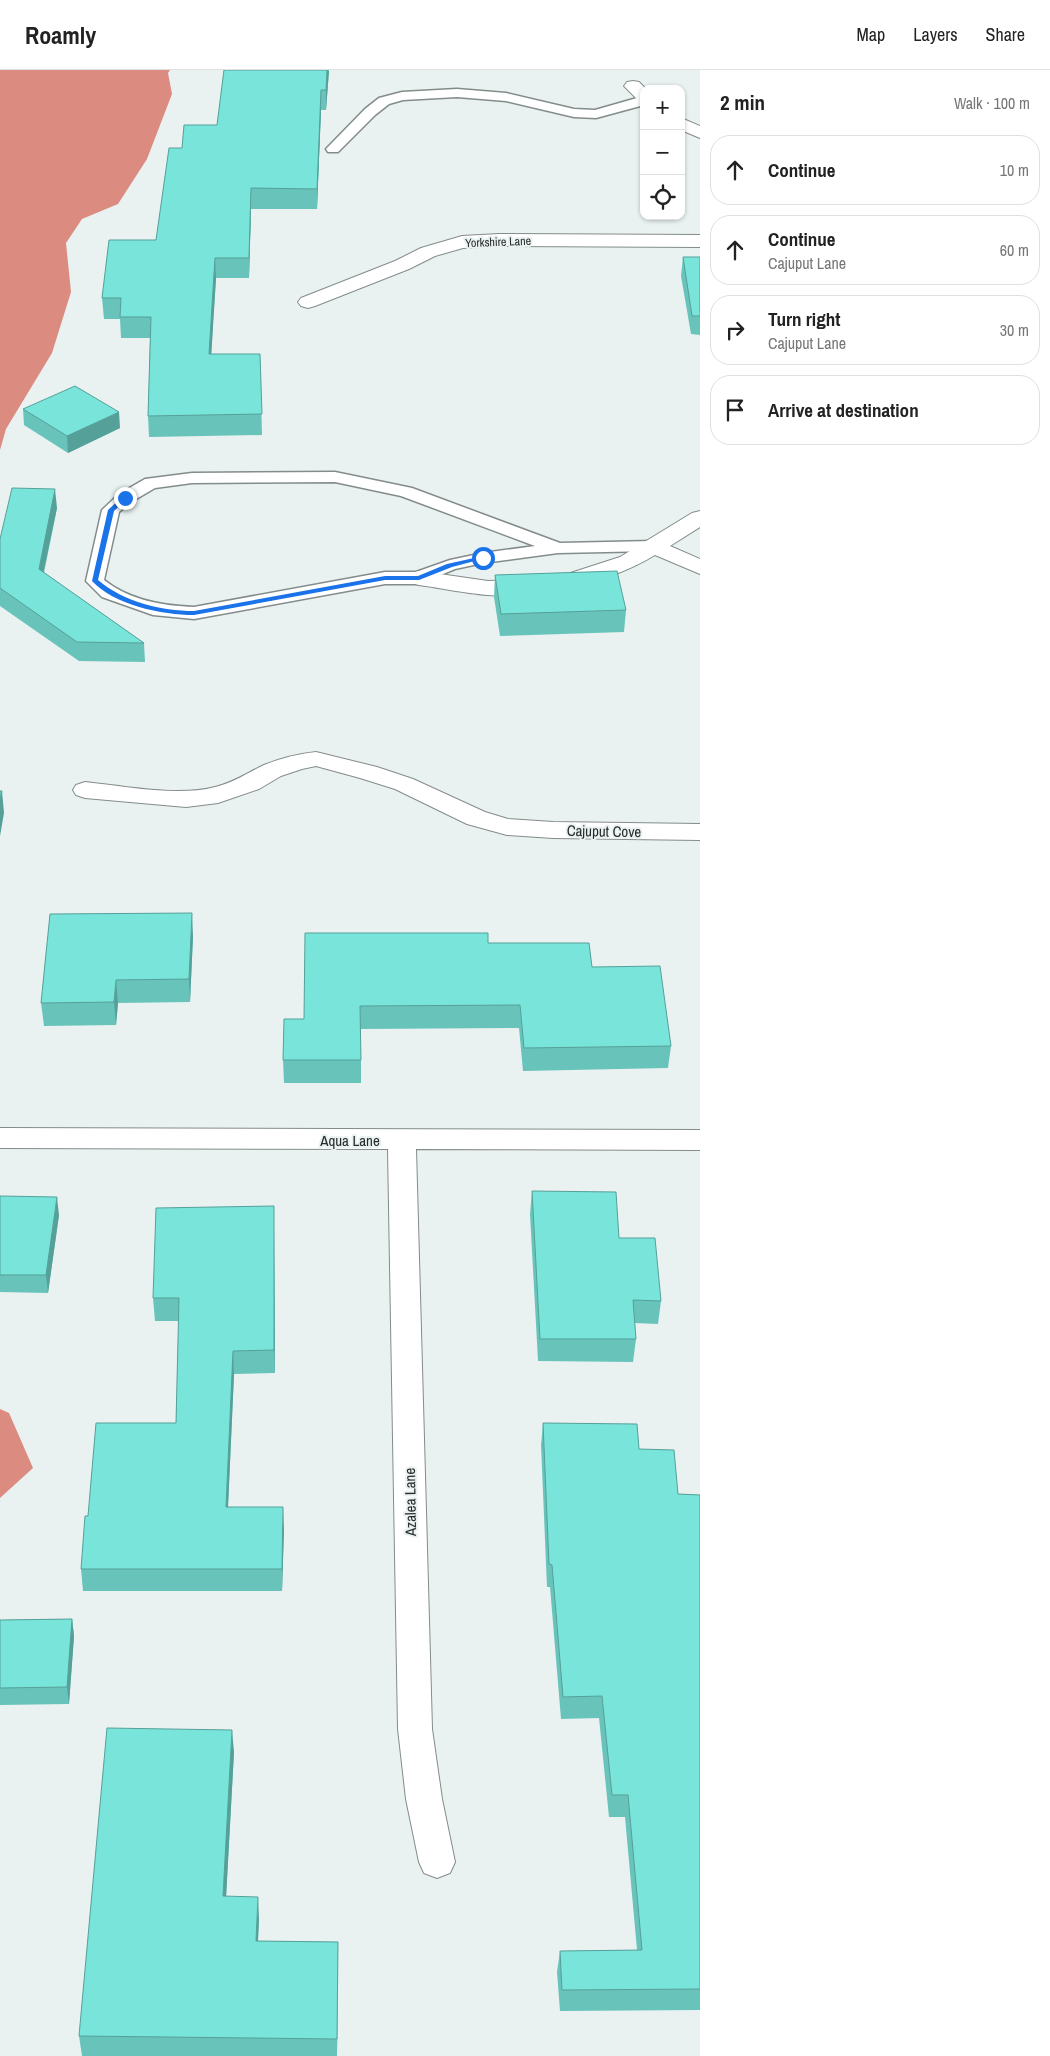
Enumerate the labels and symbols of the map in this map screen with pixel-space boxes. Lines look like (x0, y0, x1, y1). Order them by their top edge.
street label: Yorkshire Lane (465, 233, 531, 251)
route end (114, 487, 137, 510)
route start (472, 547, 495, 570)
street label: Cajuput Cove (567, 820, 642, 842)
street label: Aqua Lane (319, 1130, 380, 1151)
street label: Azalea Lane (399, 1467, 421, 1537)

